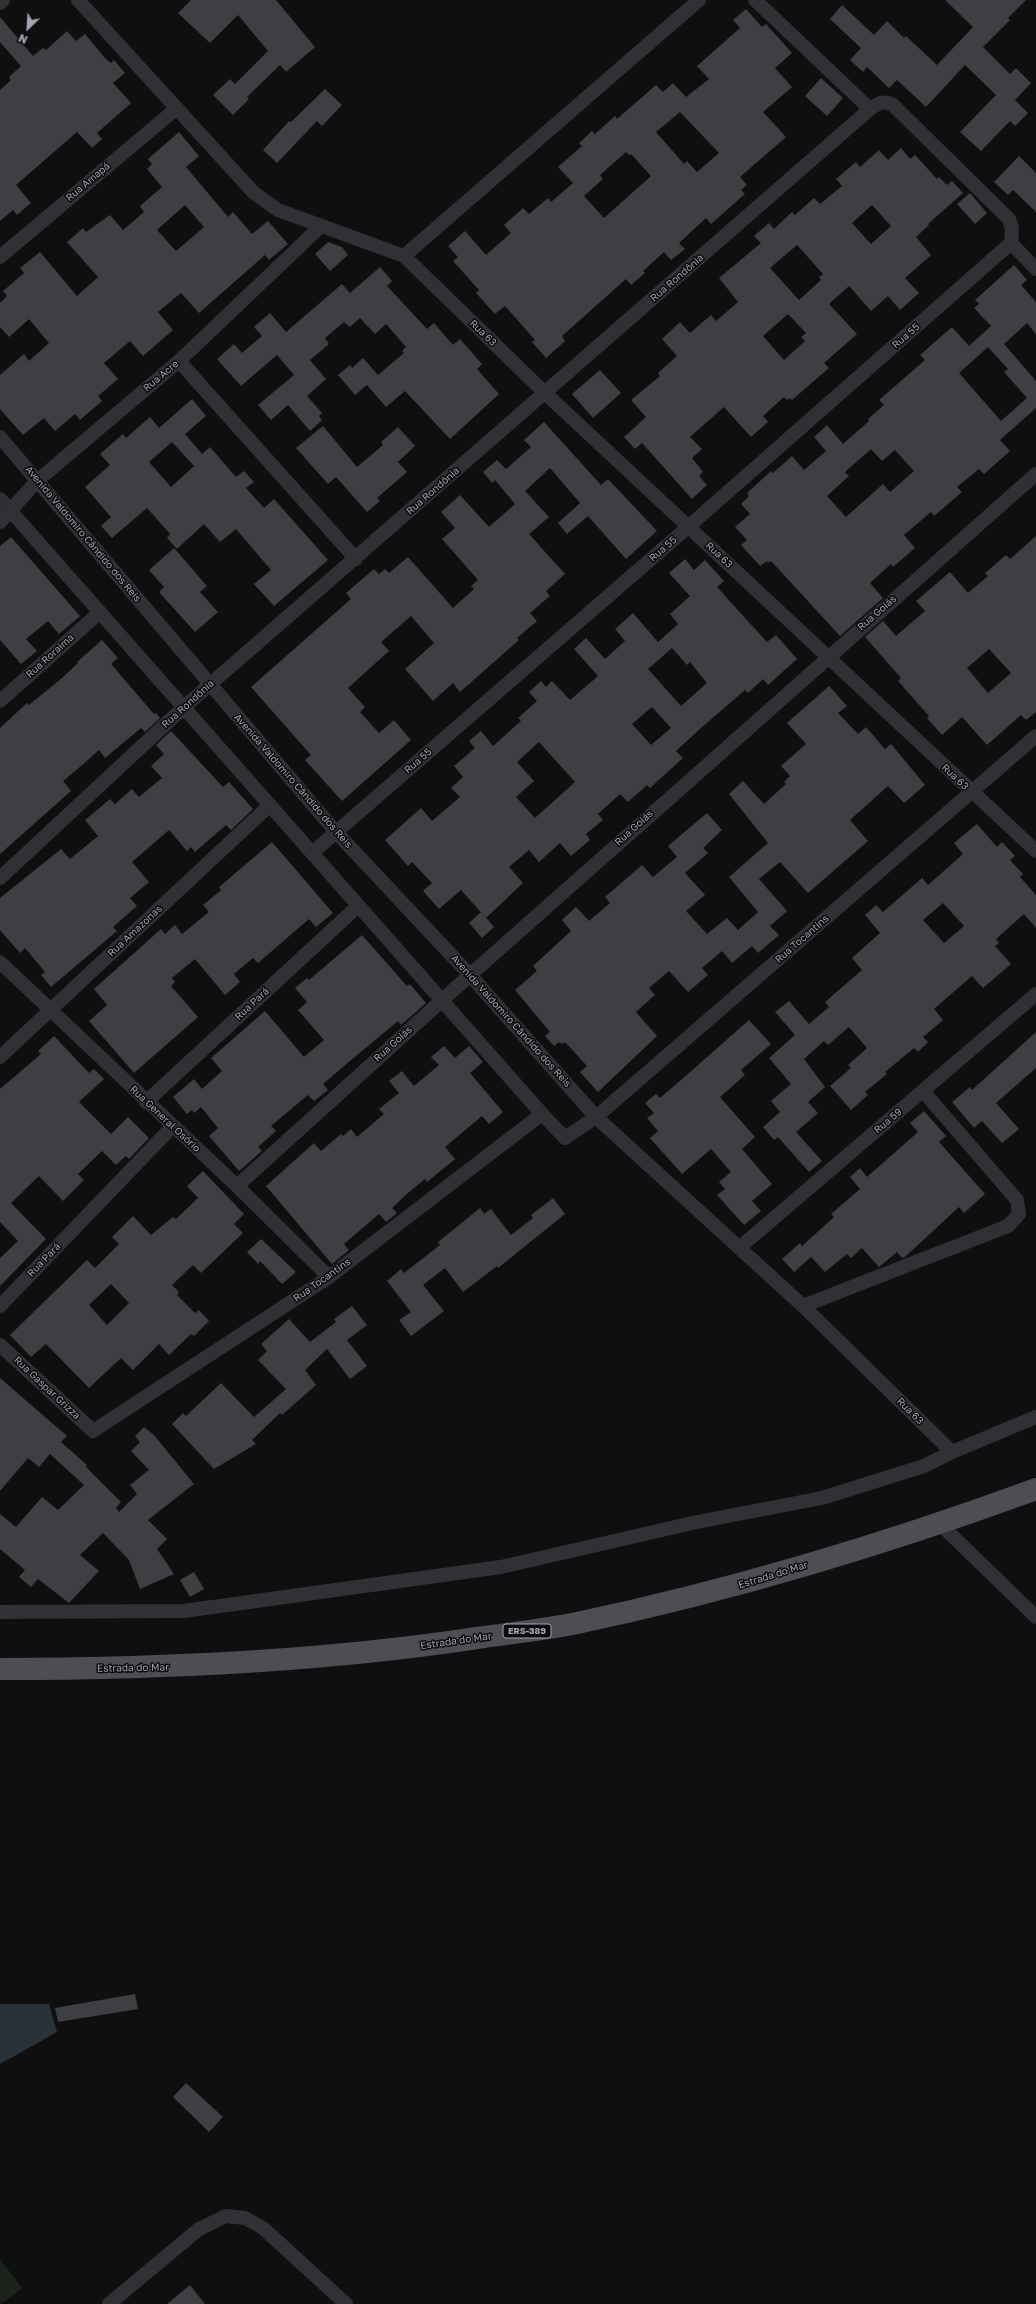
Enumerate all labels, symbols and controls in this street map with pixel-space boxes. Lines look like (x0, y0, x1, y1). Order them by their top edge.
north arrow (8, 8, 48, 48)
text: N (16, 32, 29, 47)
street label: Rua Amapá (64, 160, 112, 204)
street label: Rua Rondônia (648, 252, 706, 304)
street label: Rua 63 (467, 317, 499, 349)
street label: Rua 55 (890, 321, 922, 351)
street label: Rua Acre (141, 358, 181, 394)
street label: Avenida Valdomiro Cândido dos Reis (23, 464, 143, 604)
street label: Rua Rondônia (404, 465, 462, 517)
street label: Rua 55 (647, 534, 679, 564)
street label: Rua 63 (703, 539, 735, 571)
street label: Rua Goiás (855, 593, 899, 633)
street label: Rua Roraima (24, 631, 76, 681)
street label: Rua Rondônia (159, 677, 217, 731)
street label: Avenida Valdomiro Cândido dos Reis (231, 711, 355, 851)
street label: Rua 55 (402, 746, 434, 776)
street label: Rua 63 (939, 761, 971, 793)
street label: Rua Goiás (612, 808, 656, 848)
street label: Rua Amazonas (105, 903, 165, 959)
street label: Rua Tocantins (773, 912, 831, 966)
street label: Avenida Valdomiro Cândido dos Reis (448, 952, 574, 1090)
street label: Rua Pará (232, 985, 272, 1023)
street label: Rua Goiás (371, 1024, 415, 1064)
street label: Rua General Osório (127, 1083, 203, 1155)
street label: Rua 59 (872, 1106, 904, 1136)
street label: Rua Pará (25, 1241, 63, 1279)
street label: Rua Tocantins (291, 1256, 353, 1304)
street label: Rua Gaspar Grizza (11, 1354, 83, 1422)
street label: Rua 63 (894, 1395, 926, 1427)
street label: Estrada do Mar (737, 1559, 809, 1591)
road number: ERS-389 (503, 1624, 551, 1638)
street label: Estrada do Mar (420, 1630, 492, 1652)
street label: Estrada do Mar (97, 1661, 169, 1675)

